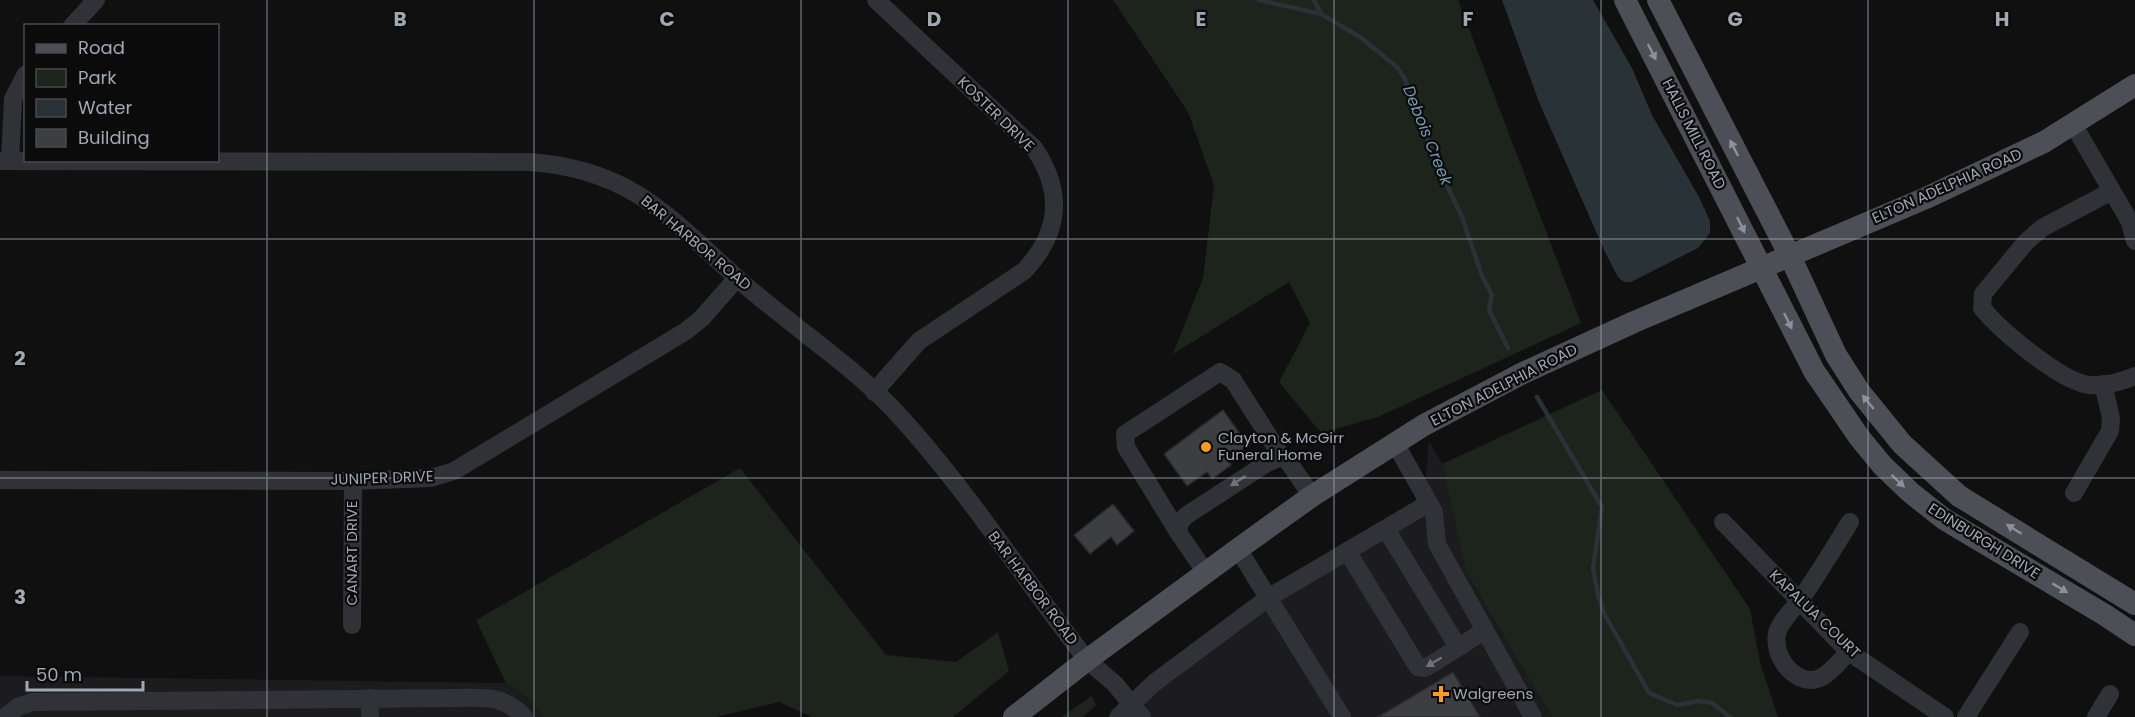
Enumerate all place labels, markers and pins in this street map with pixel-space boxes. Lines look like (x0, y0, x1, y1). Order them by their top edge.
place label: Clayton & McGirr Funeral Home (1218, 427, 1345, 465)
marker: Clayton & McGirr Funeral Home (1199, 440, 1213, 454)
place label: Walgreens (1453, 683, 1533, 704)
marker: Walgreens (1434, 687, 1448, 701)

